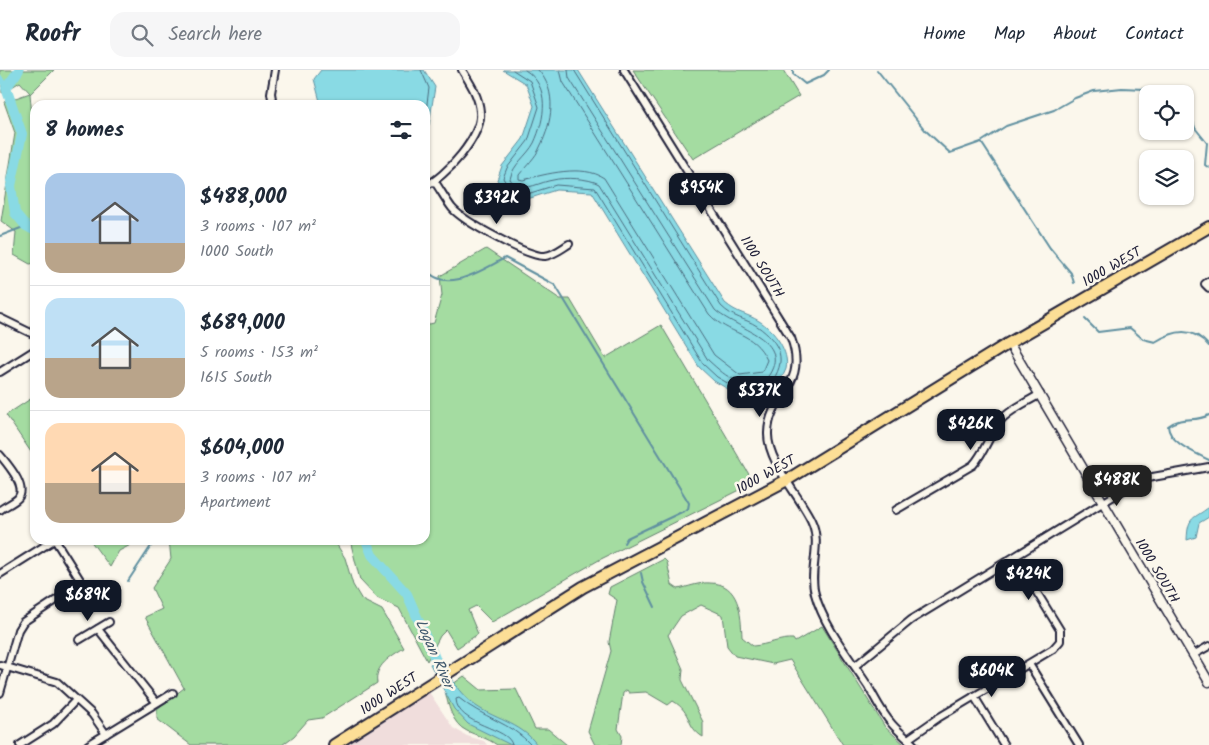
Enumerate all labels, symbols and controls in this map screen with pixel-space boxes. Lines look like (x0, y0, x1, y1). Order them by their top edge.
search box (110, 12, 460, 57)
text: Roofr (25, 15, 80, 54)
text: Search here (168, 20, 262, 50)
text: Home (923, 20, 966, 49)
text: Map (994, 20, 1025, 49)
text: About (1053, 20, 1097, 49)
text: Contact (1125, 20, 1184, 49)
icon: search (128, 21, 156, 49)
map controls (1139, 85, 1194, 205)
button: locate (1139, 85, 1194, 140)
text: 8 homes (45, 114, 124, 147)
icon: filters (387, 116, 415, 144)
button: layers (1139, 150, 1194, 205)
pin: $954K (667, 172, 737, 215)
text: $954K (680, 176, 724, 201)
text: $488,000 (200, 181, 286, 214)
pin: $392K (462, 182, 532, 225)
text: $392K (474, 186, 520, 211)
icon: home (85, 193, 145, 253)
text: 3 rooms · 107 m² (200, 214, 316, 239)
street label: 1100 SOUTH (734, 232, 790, 302)
text: 1000 South (200, 239, 274, 264)
street label: 1000 WEST (1078, 240, 1147, 293)
text: $689,000 (200, 307, 285, 340)
icon: home (85, 318, 145, 378)
text: 5 rooms · 153 m² (200, 340, 318, 365)
text: 1615 South (200, 365, 272, 390)
pin: $537K (725, 376, 795, 418)
text: $537K (738, 379, 782, 404)
pin: $426K (936, 408, 1006, 451)
text: $426K (948, 412, 994, 437)
text: $604,000 (200, 432, 284, 465)
icon: home (85, 443, 145, 503)
street label: 1000 WEST (732, 449, 801, 500)
pin: $488K (1082, 464, 1152, 507)
text: 3 rooms · 107 m² (200, 465, 316, 490)
text: $488K (1094, 468, 1140, 493)
text: Apartment (200, 490, 271, 515)
street label: 1000 SOUTH (1129, 534, 1185, 608)
pin: $424K (994, 558, 1064, 601)
text: $424K (1006, 562, 1052, 587)
pin: $689K (53, 580, 123, 622)
text: $689K (65, 583, 111, 608)
water label: Logan River (408, 616, 461, 695)
pin: $604K (957, 656, 1027, 698)
text: $604K (970, 659, 1014, 684)
street label: 1000 WEST (356, 666, 424, 721)

